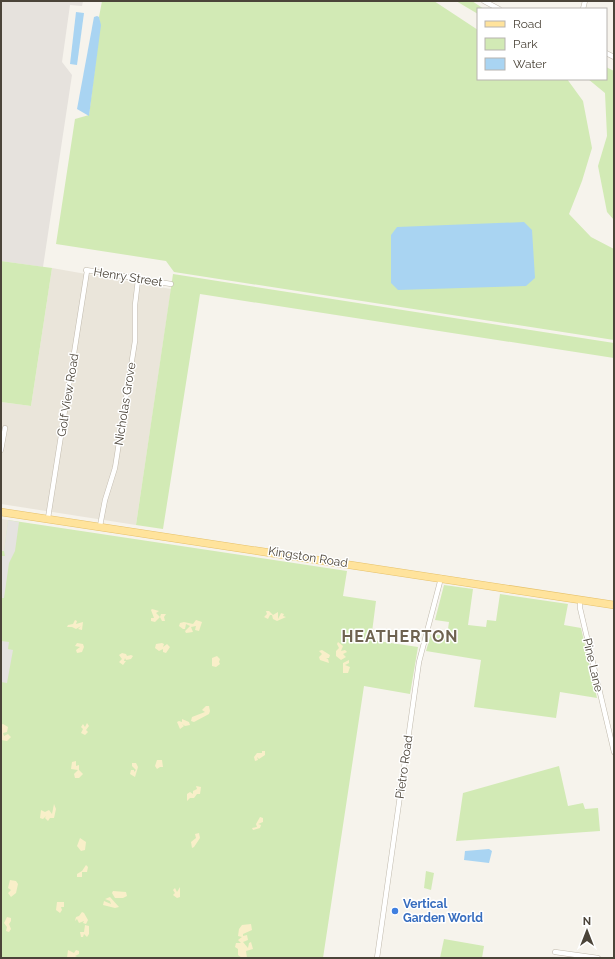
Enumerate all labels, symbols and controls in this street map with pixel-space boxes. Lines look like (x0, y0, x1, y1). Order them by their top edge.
legend (477, 8, 607, 80)
text: Road (513, 17, 542, 31)
text: Park (513, 37, 538, 51)
text: Water (513, 57, 547, 71)
street label: Henry Street (93, 265, 163, 289)
street label: Golf View Road (54, 352, 82, 438)
street label: Nicholas Grove (112, 361, 138, 447)
street label: Kingston Road (267, 544, 349, 570)
district label: HEATHERTON (341, 627, 459, 646)
street label: Pine Lane (580, 637, 606, 693)
street label: Pietro Road (393, 734, 415, 800)
place label: Vertical Garden World (403, 897, 483, 925)
marker: Vertical Garden World (390, 906, 400, 916)
north arrow (567, 911, 607, 951)
text: N (583, 915, 591, 928)

